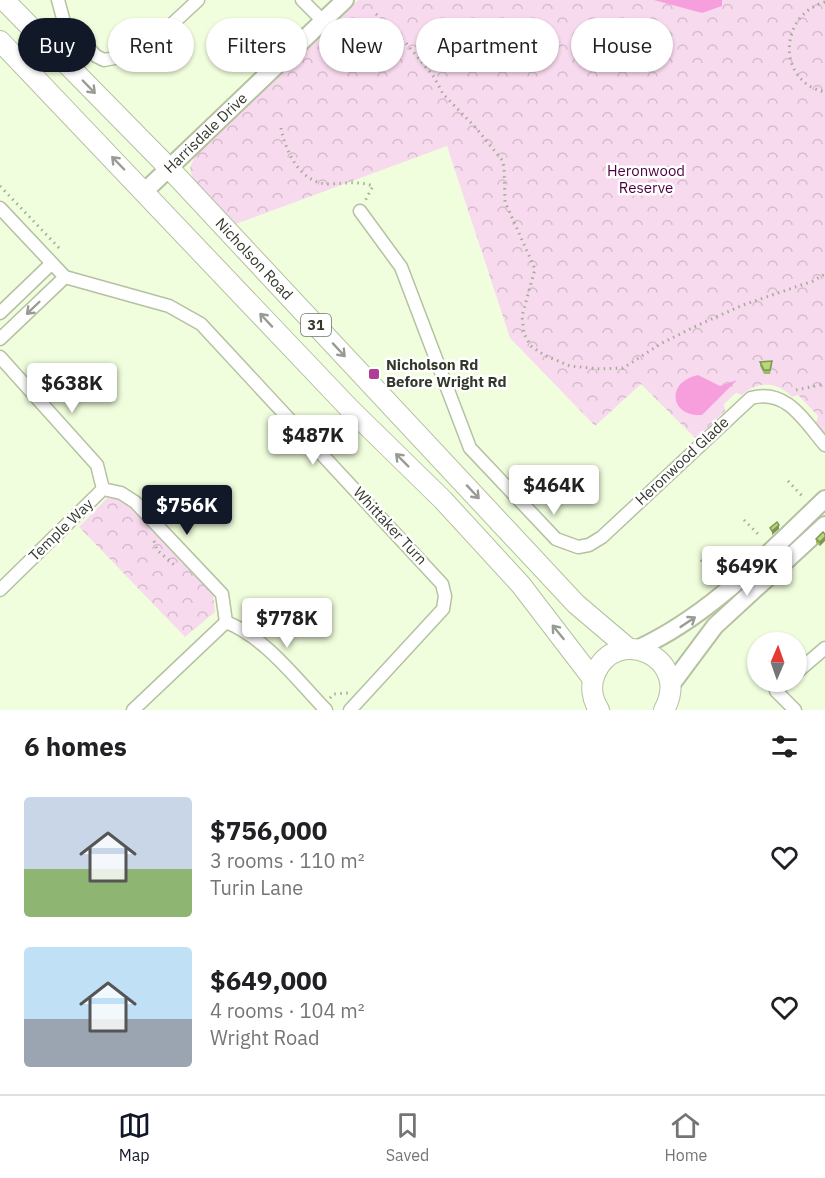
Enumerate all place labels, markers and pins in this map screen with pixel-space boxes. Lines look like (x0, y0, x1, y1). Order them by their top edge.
place label: Nicholson Rd Before Wright Rd (386, 355, 507, 391)
pin: $638K (30, 363, 114, 414)
marker: Nicholson Rd Before Wright Rd (367, 367, 381, 381)
pin: $487K (271, 415, 355, 466)
pin: $464K (512, 465, 596, 516)
pin: $756K (145, 485, 229, 536)
pin: $649K (705, 546, 789, 597)
pin: $778K (245, 598, 329, 649)

